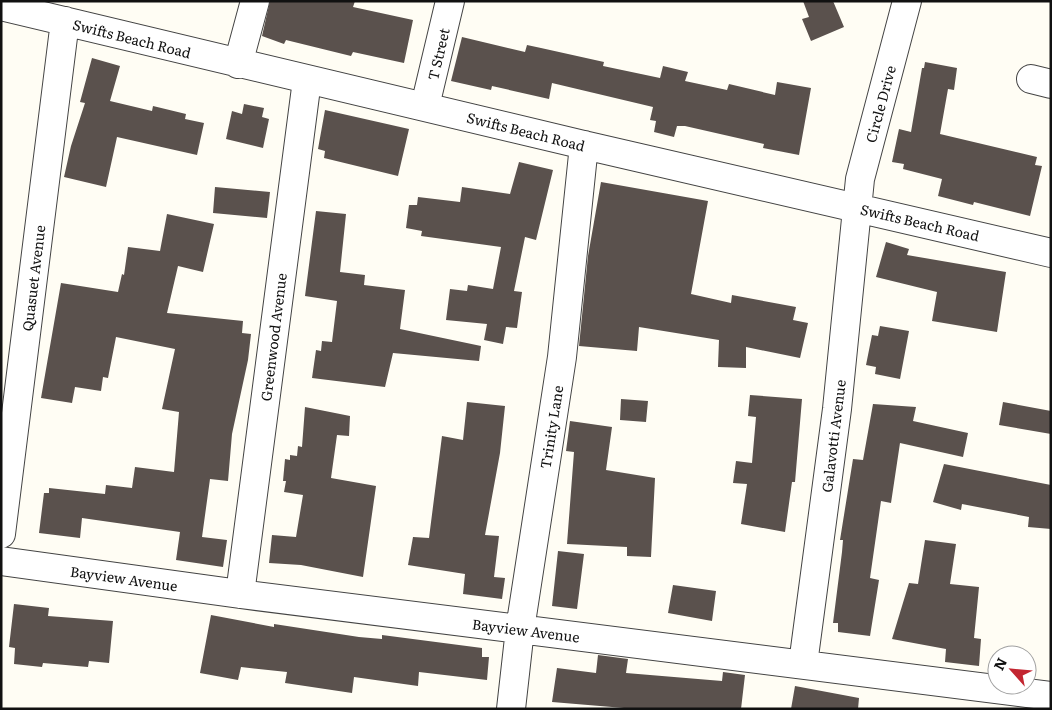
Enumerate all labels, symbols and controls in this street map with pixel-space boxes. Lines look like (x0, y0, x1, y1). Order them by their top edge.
street label: Swifts Beach Road (71, 14, 194, 62)
street label: T Street (422, 26, 454, 82)
street label: Circle Drive (860, 63, 900, 145)
street label: Swifts Beach Road (465, 107, 588, 155)
street label: Swifts Beach Road (859, 199, 982, 245)
street label: Quasuet Avenue (17, 224, 49, 332)
street label: Greenwood Avenue (255, 272, 291, 402)
street label: Galavotti Avenue (816, 378, 850, 494)
street label: Trinity Lane (535, 384, 567, 470)
street label: Bayview Avenue (69, 561, 179, 595)
street label: Bayview Avenue (471, 613, 581, 647)
north arrow (987, 645, 1037, 695)
text: N (988, 654, 1011, 673)

